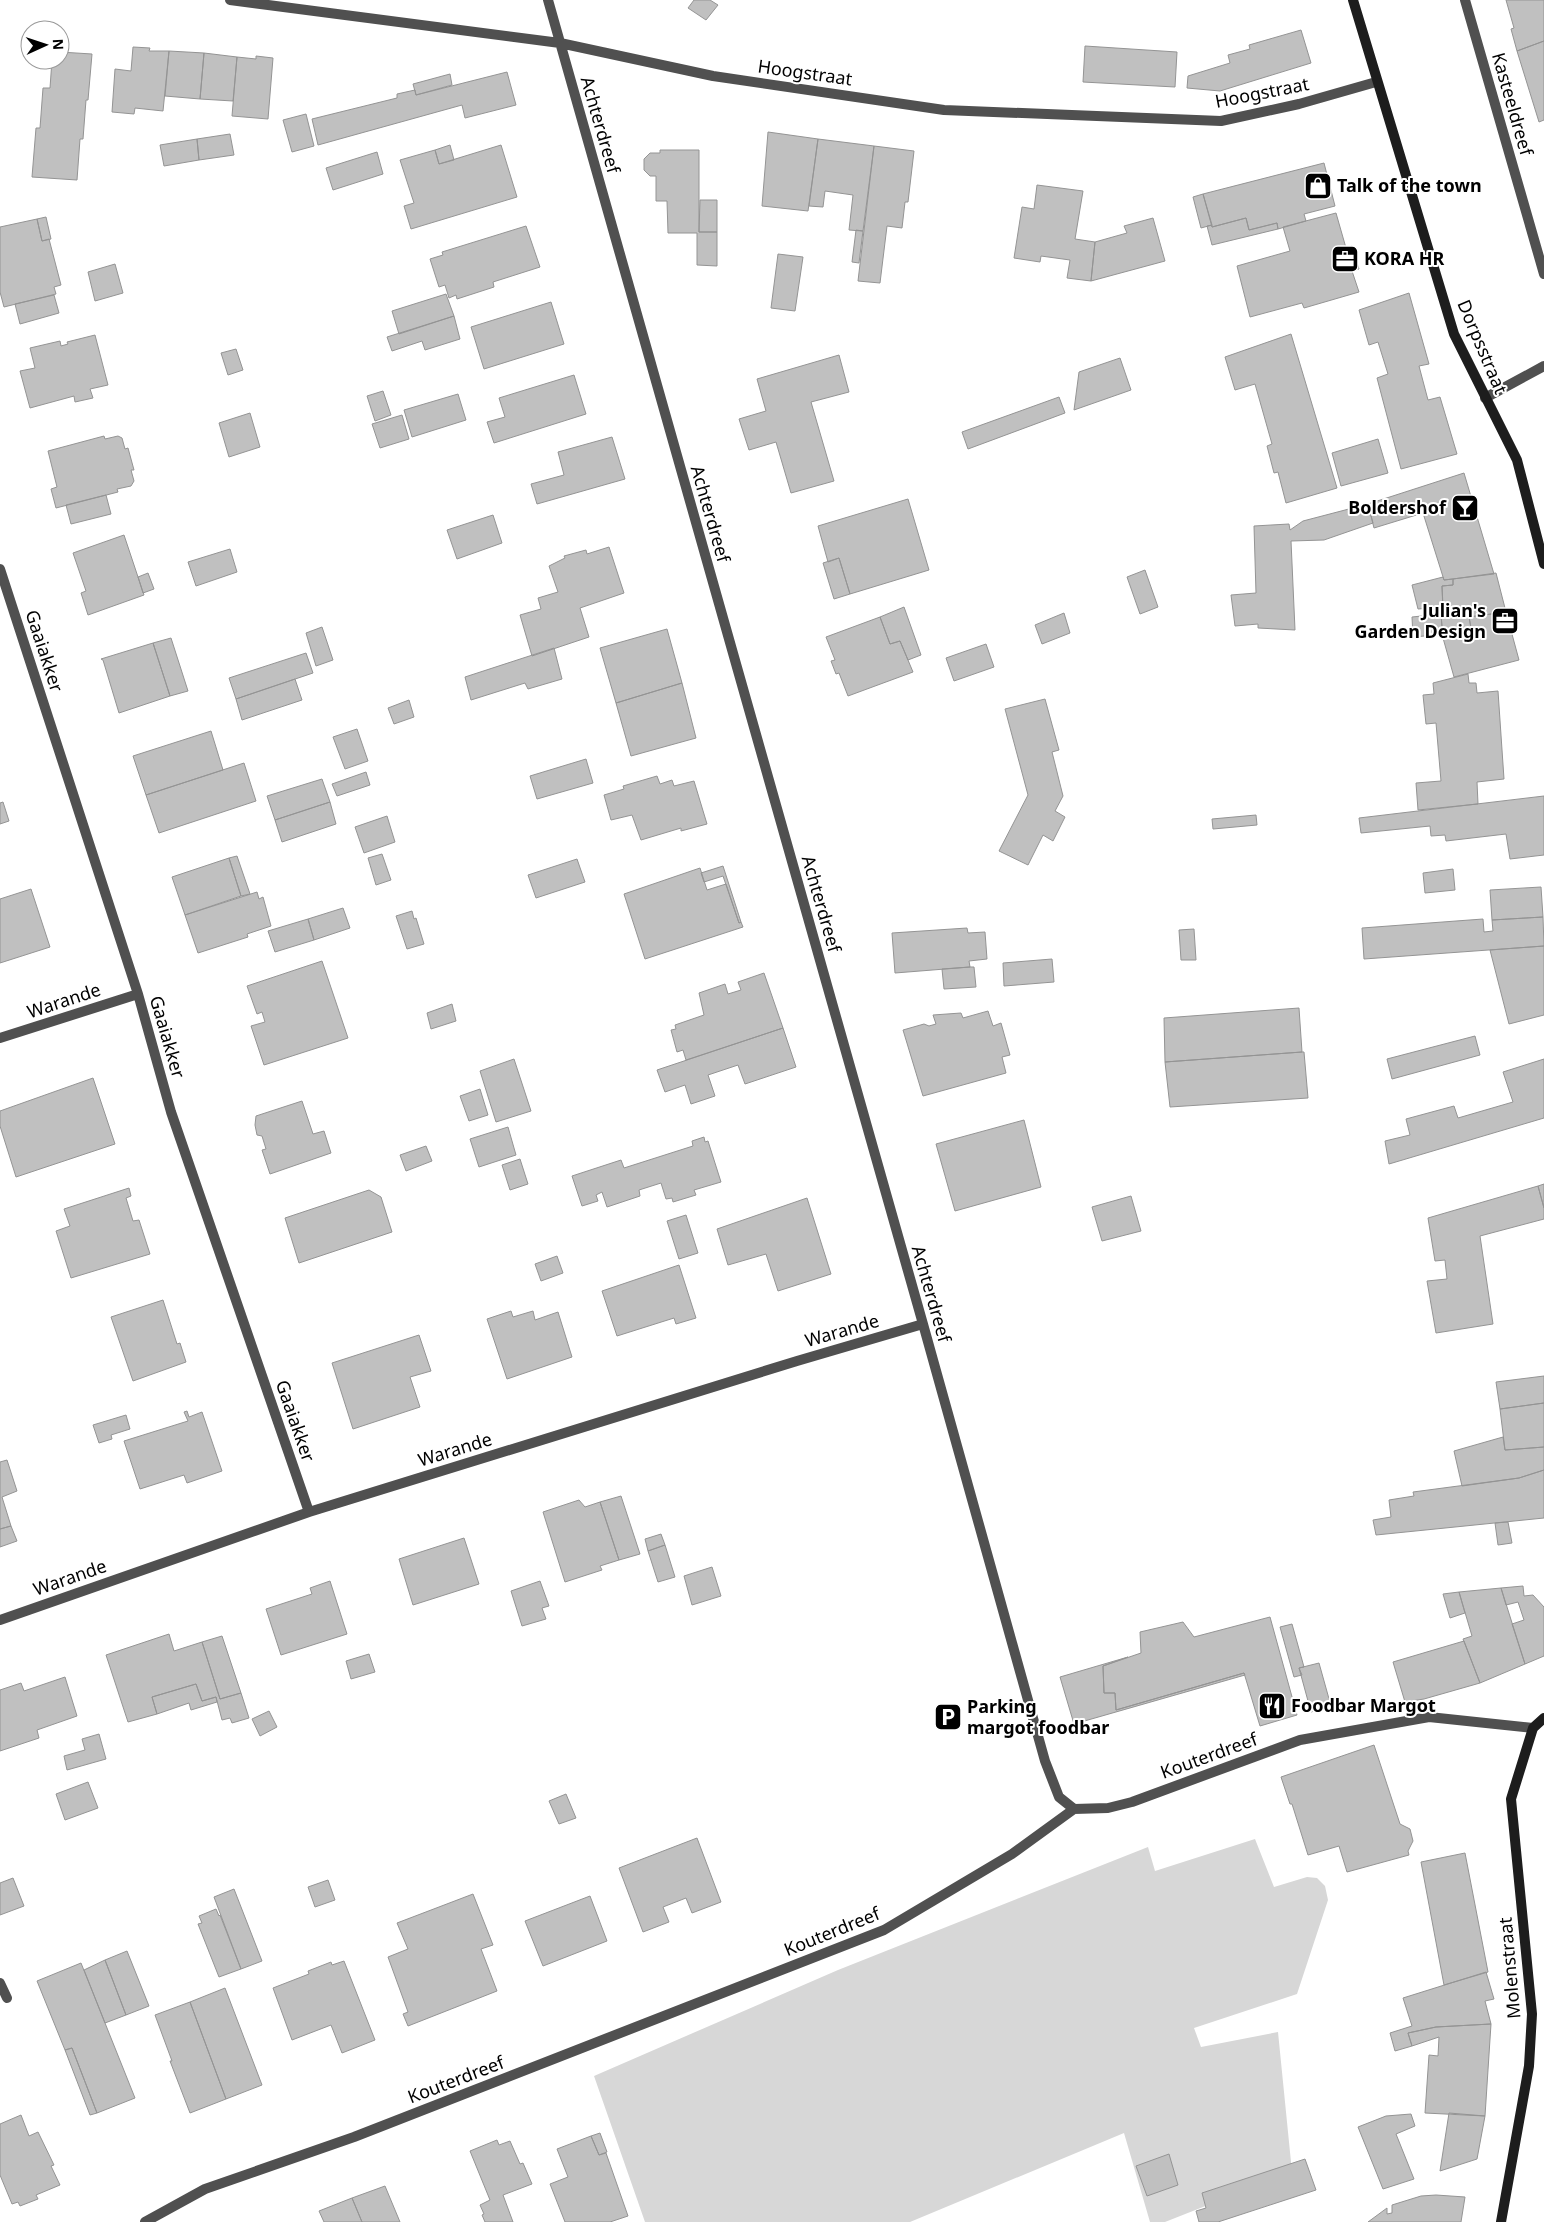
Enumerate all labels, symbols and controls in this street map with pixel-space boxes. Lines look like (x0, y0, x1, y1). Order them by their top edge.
north arrow (20, 20, 70, 70)
text: N (49, 38, 68, 50)
street label: Kasteeldreef (1487, 49, 1539, 159)
street label: Hoogstraat (756, 54, 854, 91)
street label: Hoogstraat (1213, 71, 1311, 113)
street label: Achterdreef (576, 74, 626, 177)
shop icon: Talk of the town (1303, 171, 1333, 201)
place label: Talk of the town (1337, 173, 1482, 197)
office icon: KORA HR (1330, 244, 1360, 274)
place label: KORA HR (1364, 246, 1445, 270)
street label: Dorpsstraat (1452, 296, 1514, 398)
street label: Achterdreef (686, 463, 736, 566)
bar icon: Boldershof (1450, 493, 1480, 523)
place label: Boldershof (1348, 495, 1447, 519)
place label: Julian's Garden Design (1355, 598, 1486, 643)
office icon: Julian's Garden Design (1490, 606, 1520, 636)
street label: Gaaiakker (20, 607, 70, 695)
street label: Achterdreef (797, 853, 847, 956)
street label: Warande (24, 977, 104, 1023)
street label: Gaaiakker (145, 993, 191, 1081)
street label: Achterdreef (907, 1243, 957, 1346)
street label: Warande (802, 1308, 882, 1352)
street label: Gaaiakker (271, 1377, 321, 1465)
street label: Warande (415, 1426, 495, 1472)
street label: Warande (30, 1553, 110, 1601)
restaurant icon: Foodbar Margot (1257, 1691, 1287, 1721)
place label: Foodbar Margot (1291, 1693, 1436, 1717)
place label: Parking margot foodbar (967, 1694, 1109, 1739)
parking icon: Parking margot foodbar (933, 1702, 963, 1732)
street label: Kouterdreef (1157, 1726, 1261, 1784)
street label: Kouterdreef (780, 1901, 884, 1961)
street label: Molenstraat (1493, 1916, 1525, 2020)
street label: Kouterdreef (404, 2049, 508, 2108)

